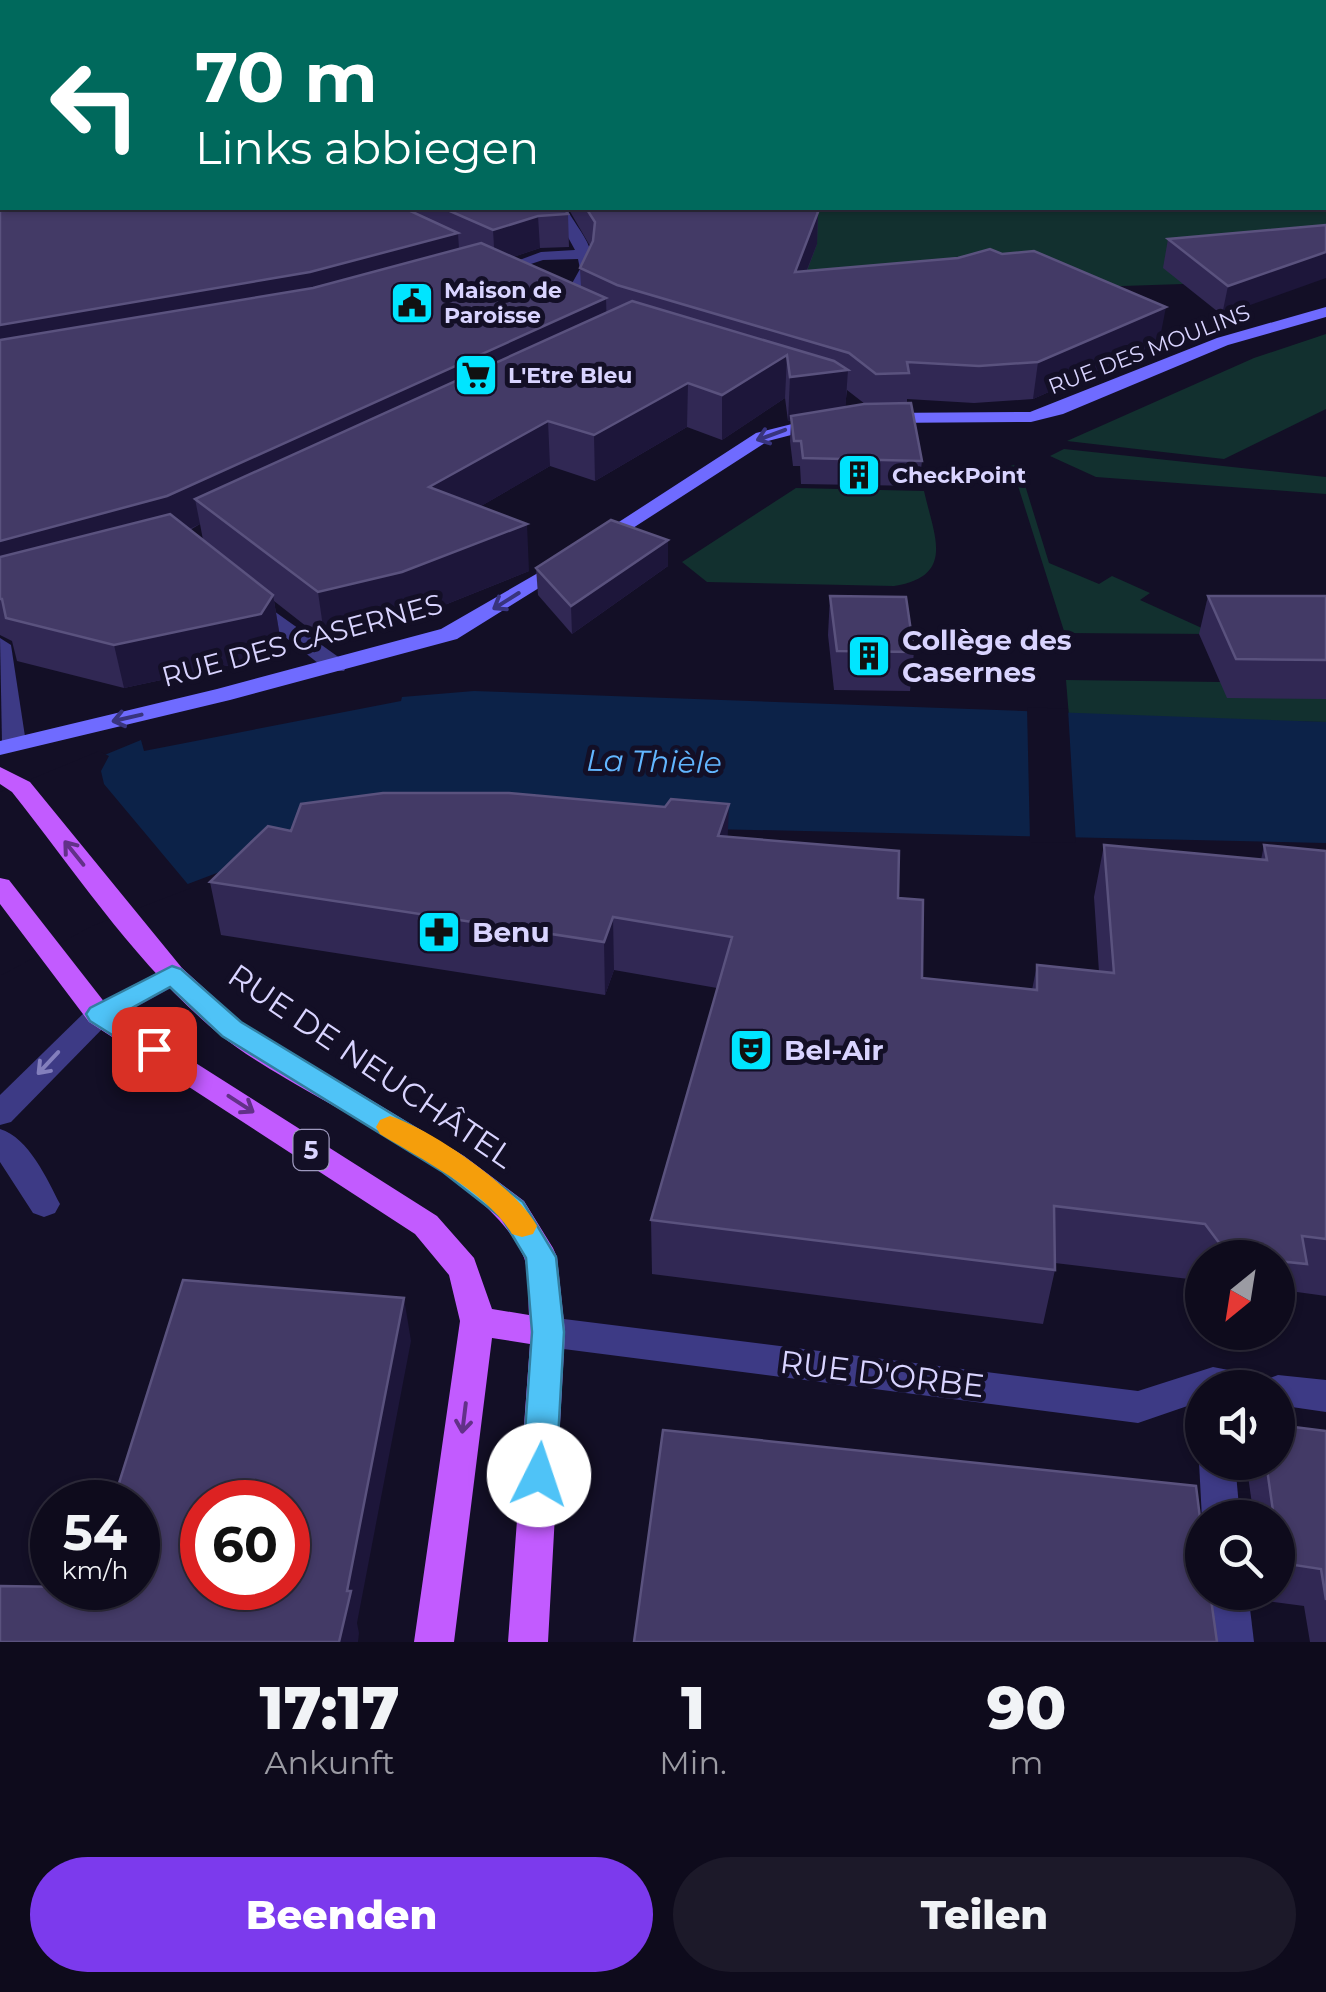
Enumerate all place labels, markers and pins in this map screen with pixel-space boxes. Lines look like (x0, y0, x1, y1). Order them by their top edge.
place label: Maison de Paroisse (444, 277, 562, 329)
public building icon: Maison de Paroisse (389, 280, 435, 326)
supermarket icon: L'Etre Bleu (453, 352, 499, 398)
place label: L'Etre Bleu (508, 362, 632, 389)
building icon: CheckPoint (836, 452, 882, 498)
place label: CheckPoint (892, 462, 1027, 489)
place label: Collège des Casernes (902, 623, 1072, 689)
building icon: Collège des Casernes (846, 633, 892, 679)
pharmacy icon: Benu (416, 909, 462, 955)
place label: Benu (472, 915, 550, 949)
pin (112, 1007, 197, 1092)
theatre icon: Bel-Air (728, 1027, 774, 1073)
place label: Bel-Air (784, 1033, 884, 1067)

